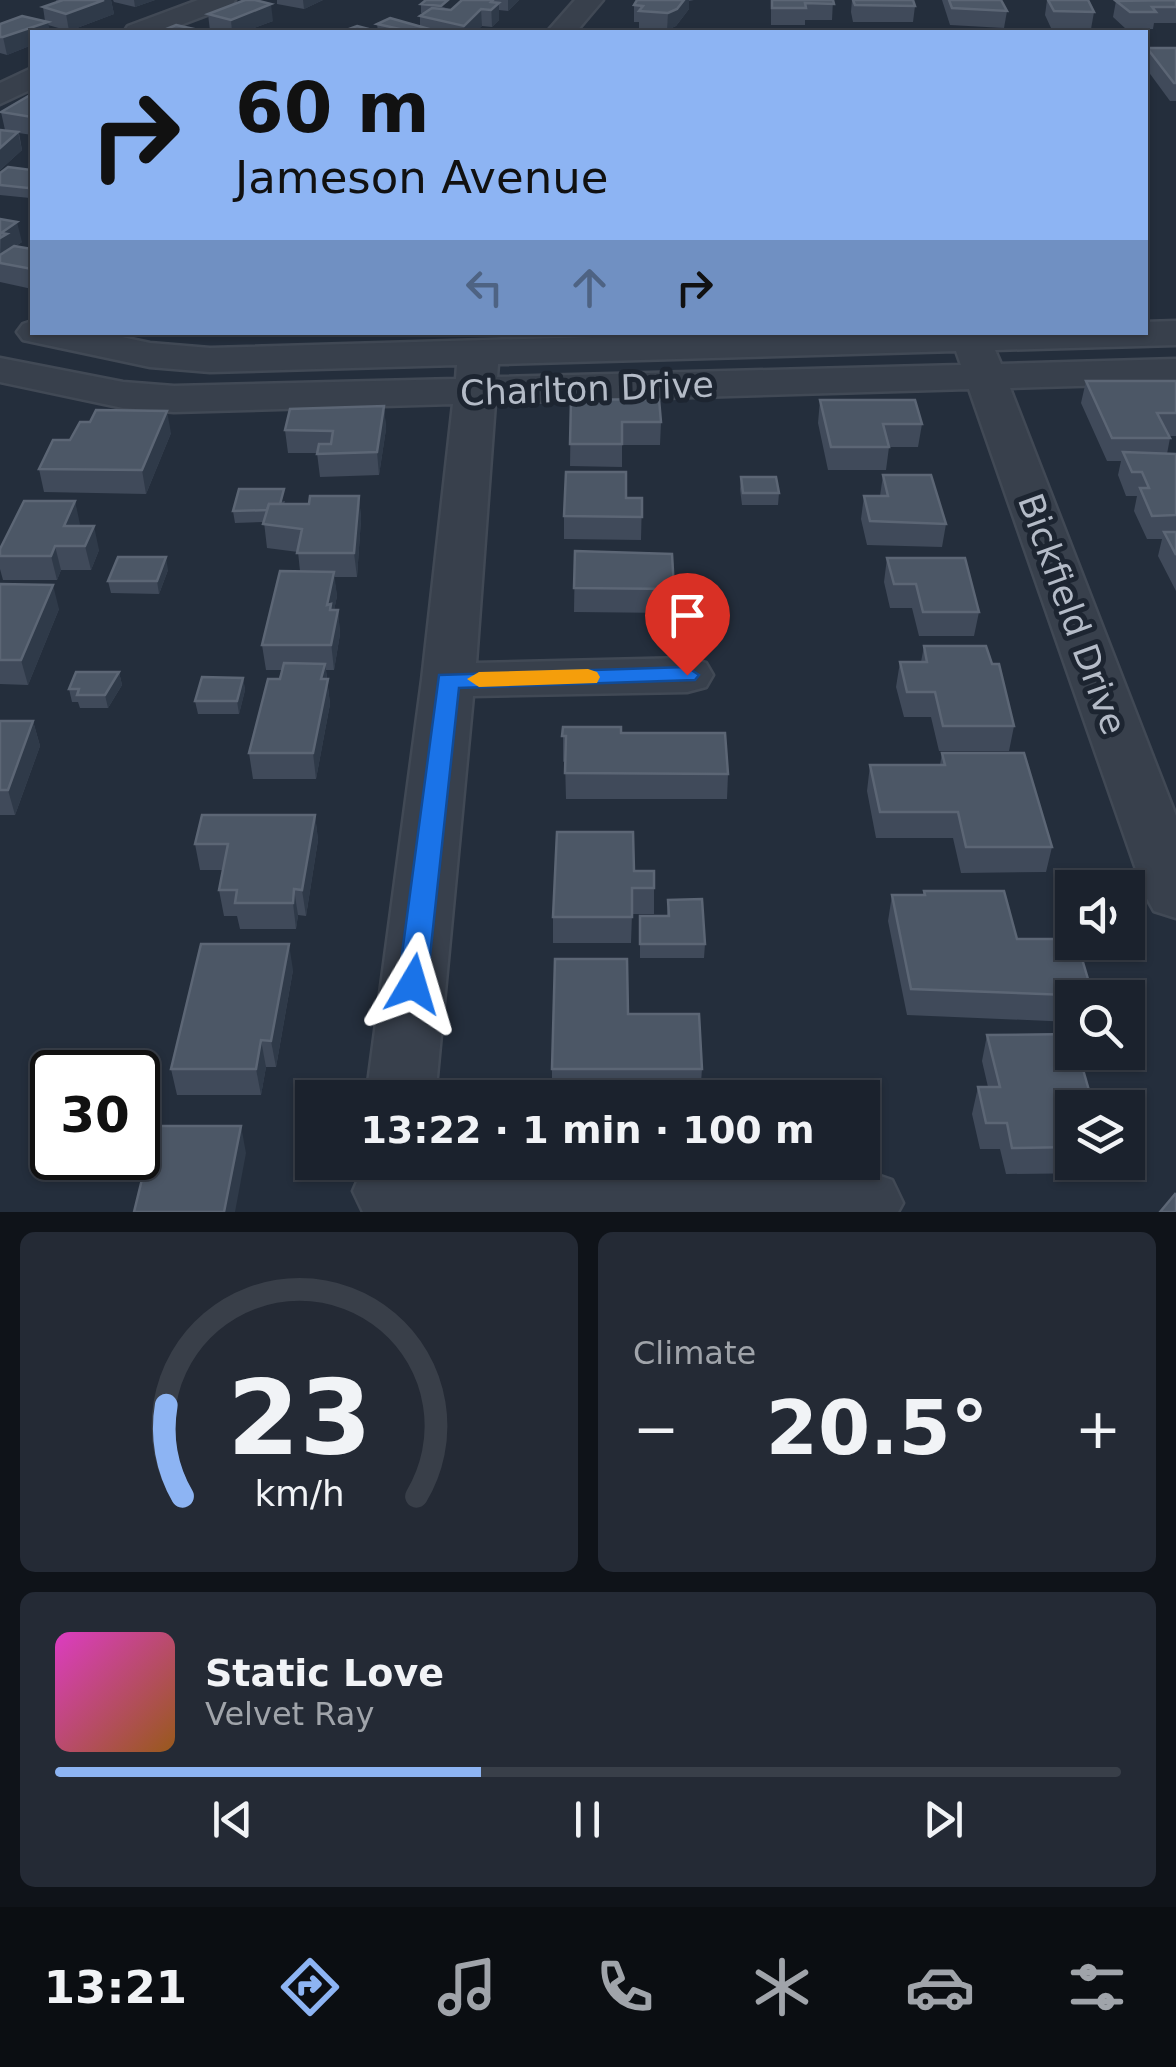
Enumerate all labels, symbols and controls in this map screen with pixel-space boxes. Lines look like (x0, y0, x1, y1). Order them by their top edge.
text: 60 m (235, 67, 430, 149)
icon: right (70, 70, 200, 200)
text: Jameson Avenue (235, 151, 608, 204)
icon: left (457, 260, 512, 315)
icon: ahead (562, 260, 617, 315)
icon: right (667, 260, 722, 315)
street label: Charlton Drive (459, 365, 715, 413)
street label: Bickfield Drive (1010, 488, 1134, 740)
pin (645, 573, 730, 676)
icon: arrive (660, 588, 715, 643)
map controls (1055, 870, 1145, 1180)
button: sound (1055, 870, 1145, 960)
position arrow (361, 932, 465, 1036)
button: search (1055, 980, 1145, 1070)
speed limit sign: 30 (30, 1050, 160, 1180)
button: layers (1055, 1090, 1145, 1180)
text: 13:22 · 1 min · 100 m (360, 1108, 815, 1152)
text: Climate (633, 1334, 756, 1372)
text: 23 (227, 1357, 371, 1479)
text: 20.5° (766, 1384, 988, 1472)
text: − (633, 1397, 679, 1461)
text: + (1075, 1397, 1121, 1461)
text: km/h (254, 1473, 344, 1514)
text: Static Love (205, 1651, 444, 1695)
text: Velvet Ray (205, 1695, 374, 1733)
icon: previous (205, 1792, 260, 1847)
icon: pause (560, 1792, 615, 1847)
icon: next (916, 1792, 971, 1847)
icon: directions (275, 1952, 345, 2022)
icon: music (432, 1952, 502, 2022)
icon: phone (590, 1952, 660, 2022)
icon: climate (747, 1952, 817, 2022)
icon: car (905, 1952, 975, 2022)
icon: filters (1062, 1952, 1132, 2022)
text: 13:21 (44, 1961, 187, 2014)

